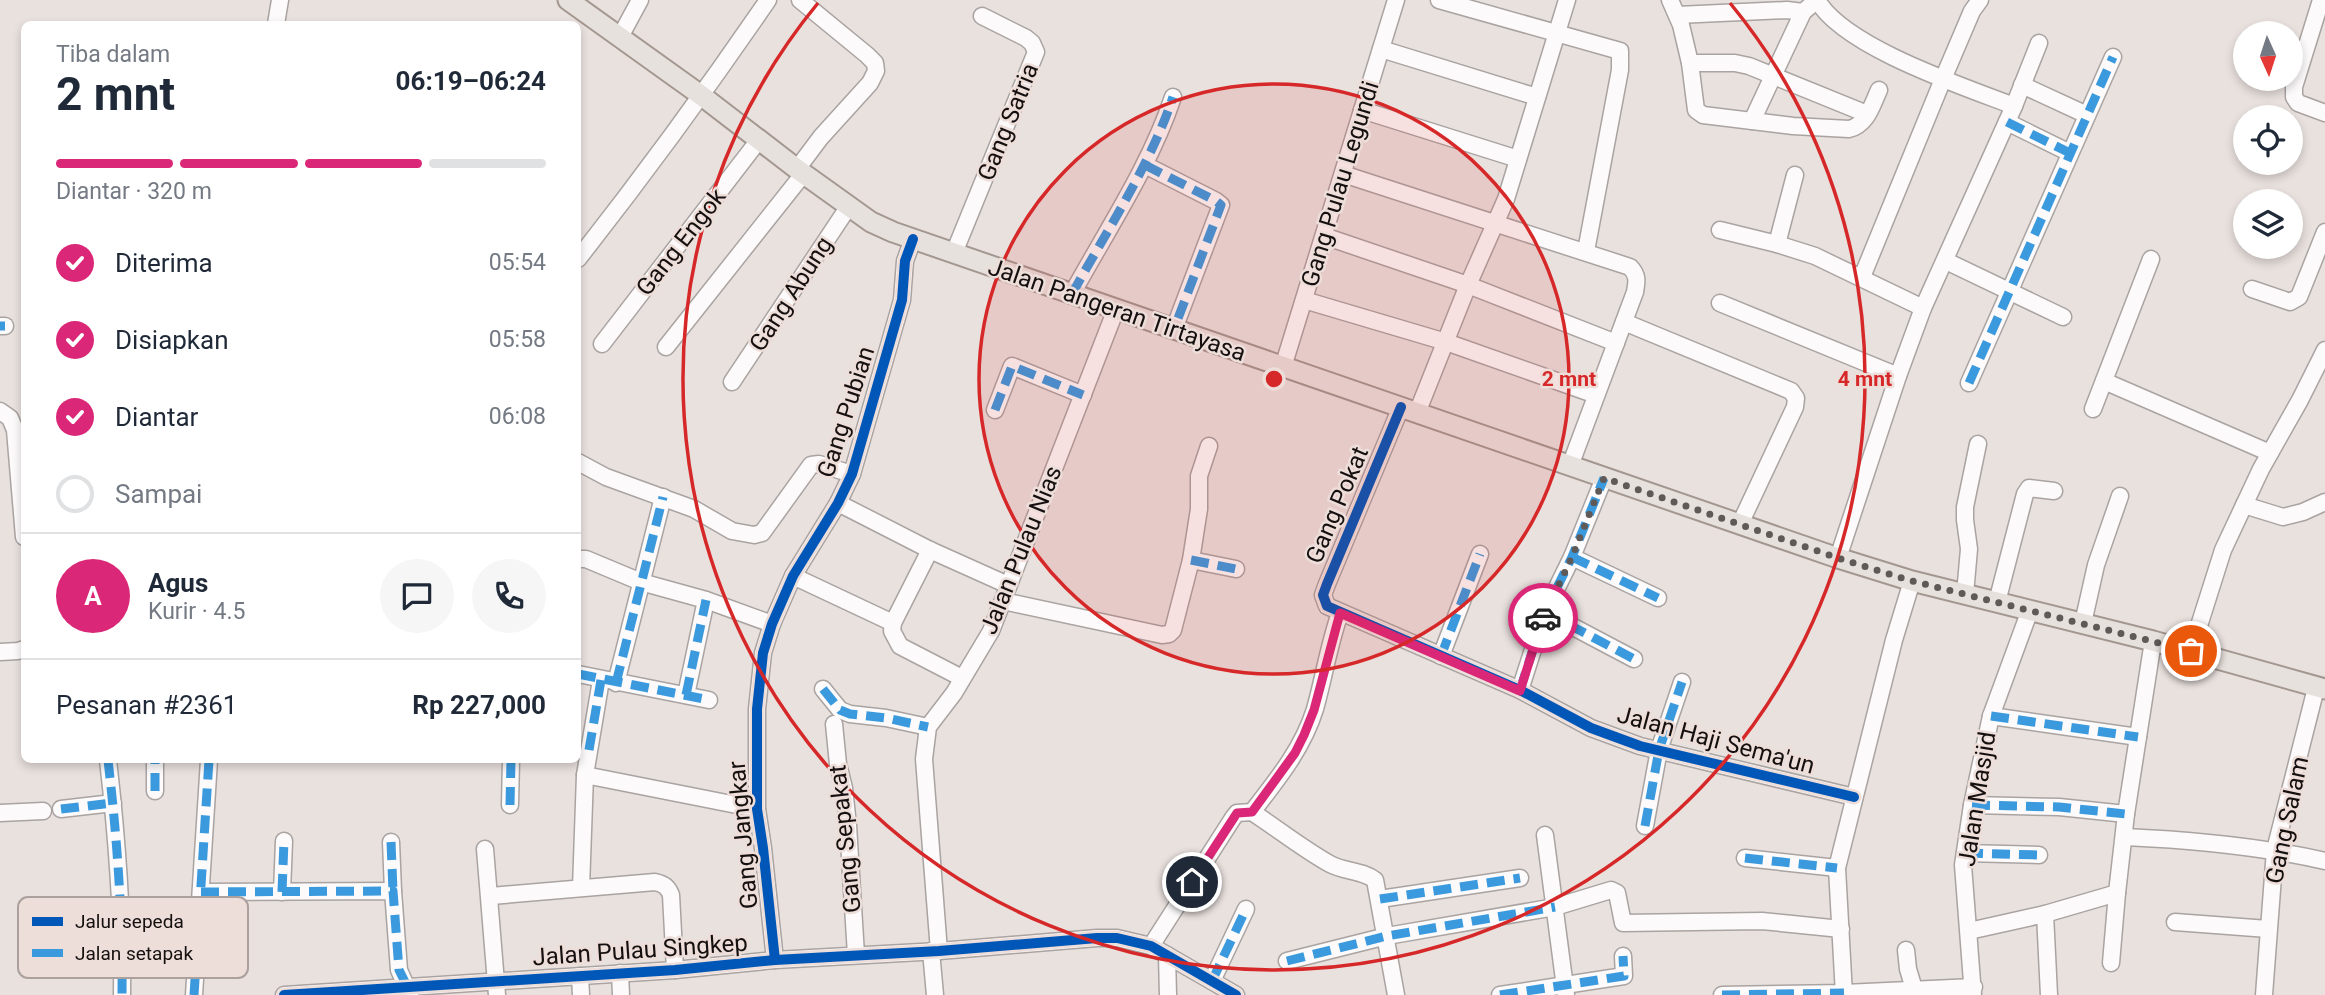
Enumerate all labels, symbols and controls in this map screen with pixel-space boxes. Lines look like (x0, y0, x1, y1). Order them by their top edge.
north arrow (2233, 21, 2303, 91)
map controls (2233, 21, 2303, 259)
text: Tiba dalam (56, 41, 170, 68)
street label: Gang Satria (972, 59, 1044, 185)
text: 06:19–06:24 (396, 66, 546, 96)
text: 2 mnt (56, 67, 175, 121)
street label: Gang Pulau Legundi (1295, 78, 1385, 290)
button: locate (2233, 105, 2303, 175)
text: Diantar · 320 m (56, 178, 212, 205)
street label: Gang Engok (630, 182, 732, 301)
button: layers (2233, 189, 2303, 259)
street label: Gang Abung (744, 231, 838, 357)
icon: check (56, 244, 94, 282)
text: Diterima (115, 248, 213, 278)
text: 05:54 (489, 249, 546, 276)
street label: Jalan Pangeran Tirtayasa (984, 253, 1250, 367)
icon: check (56, 321, 94, 359)
text: Disiapkan (115, 325, 229, 355)
text: 05:58 (489, 326, 546, 353)
street label: Gang Pubian (812, 343, 880, 481)
centre of rings (1262, 367, 1286, 391)
text: 2 mnt (1542, 367, 1596, 391)
text: 4 mnt (1838, 367, 1892, 391)
icon: check (56, 398, 94, 436)
text: Diantar (115, 402, 198, 432)
text: 06:08 (489, 403, 546, 430)
street label: Gang Pokat (1300, 442, 1374, 567)
street label: Jalan Pulau Nias (974, 462, 1068, 638)
text: Sampai (115, 479, 202, 509)
button: chat (380, 559, 454, 633)
button: phone (472, 559, 546, 633)
text: Agus (148, 568, 208, 598)
text: A (84, 581, 102, 611)
courier (1508, 583, 1578, 653)
text: Kurir · 4.5 (148, 598, 245, 625)
icon: car (1524, 599, 1562, 637)
pin (2161, 621, 2221, 681)
icon: bag (2172, 632, 2210, 670)
text: Pesanan #2361 (56, 690, 237, 720)
text: Rp 227,000 (412, 690, 546, 720)
street label: Jalan Haji Sema'un (1614, 700, 1818, 780)
street label: Jalan Masjid (1953, 730, 2001, 868)
street label: Gang Salam (2260, 754, 2314, 886)
street label: Gang Jangkar (723, 760, 763, 910)
street label: Gang Sepakat (823, 763, 867, 914)
pin (1162, 852, 1222, 912)
icon: home (1173, 863, 1211, 901)
legend (18, 897, 248, 978)
text: Jalur sepeda (75, 910, 184, 933)
street label: Jalan Pulau Singkep (531, 929, 749, 971)
text: Jalan setapak (75, 942, 193, 965)

